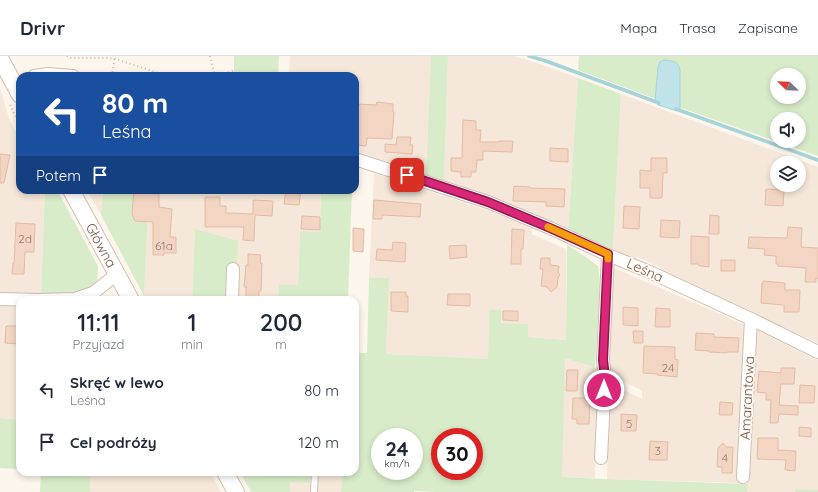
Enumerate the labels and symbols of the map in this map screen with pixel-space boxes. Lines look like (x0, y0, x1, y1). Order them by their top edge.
north arrow (770, 68, 806, 104)
pin (390, 158, 424, 192)
street label: Główna (82, 220, 121, 271)
house number: 2d (18, 231, 32, 246)
house number: 61a (155, 238, 173, 253)
street label: Leśna (624, 254, 666, 286)
street label: Amarantowa (736, 355, 758, 441)
house number: 24 (662, 360, 674, 375)
position arrow (583, 369, 625, 411)
house number: 5 (626, 416, 632, 431)
speed limit sign: 30 (431, 428, 483, 480)
house number: 3 (655, 443, 661, 458)
house number: 4 (722, 450, 728, 465)

